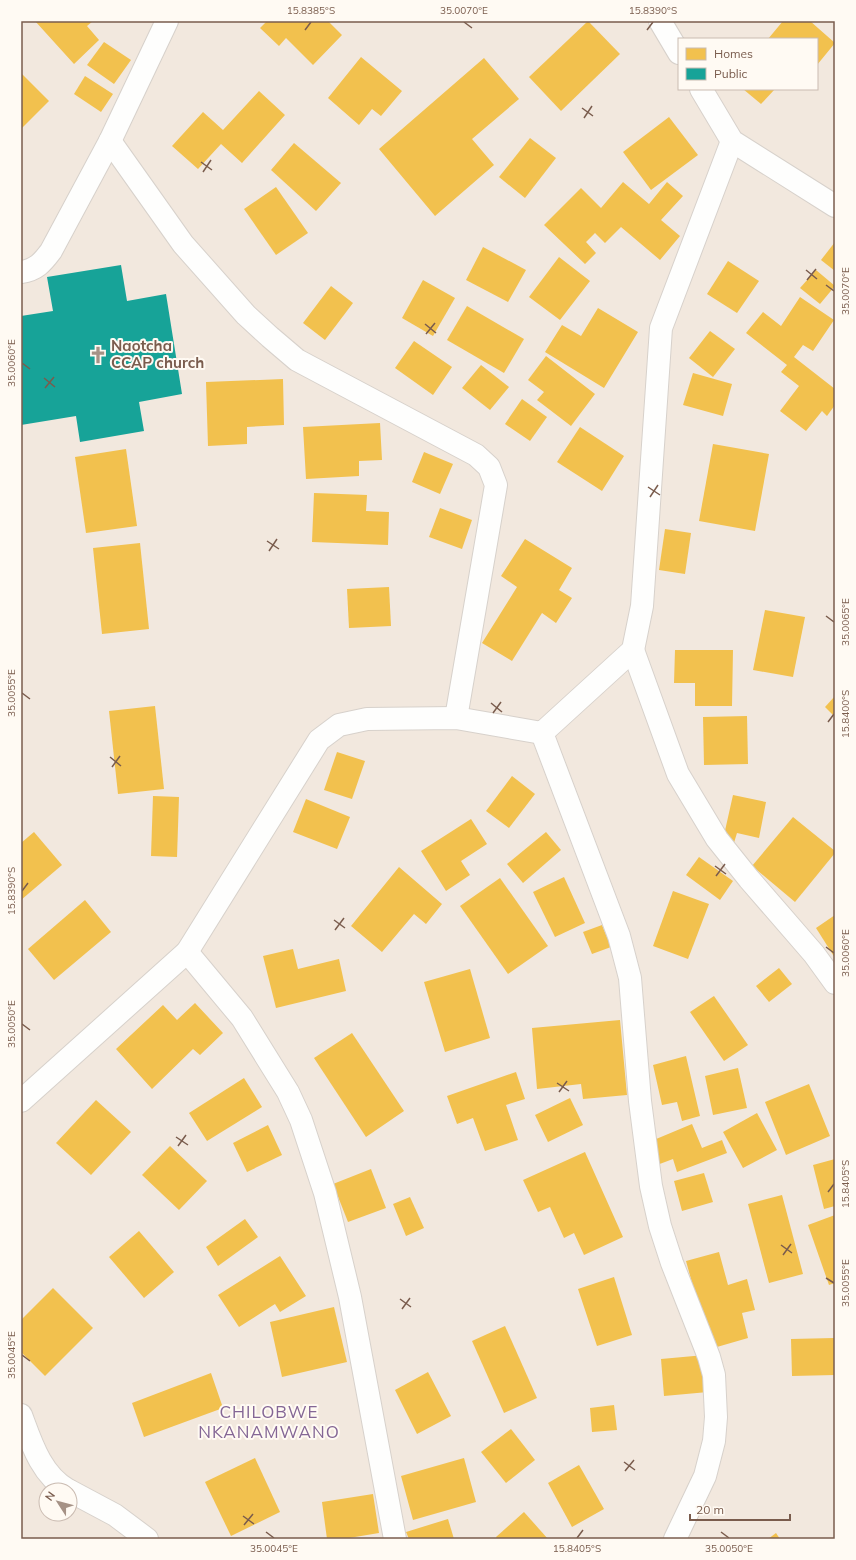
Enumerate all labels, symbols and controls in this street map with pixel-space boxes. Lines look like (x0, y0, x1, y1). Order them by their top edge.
text: 15.8385°S (287, 4, 335, 17)
text: 35.0070°E (440, 4, 488, 17)
text: 15.8390°S (629, 4, 677, 17)
legend (678, 38, 818, 90)
text: Homes (714, 46, 753, 61)
text: Public (714, 66, 748, 81)
text: 35.0070°E (839, 267, 852, 315)
place label: Naotcha CCAP church (111, 336, 204, 372)
text: 35.0060°E (5, 339, 18, 387)
church icon: Naotcha CCAP church (88, 345, 108, 365)
text: 35.0065°E (839, 598, 852, 646)
text: 35.0055°E (5, 669, 18, 717)
text: 15.8400°S (839, 690, 852, 738)
text: 15.8390°S (5, 867, 18, 915)
text: 35.0060°E (839, 929, 852, 977)
text: 35.0050°E (5, 1000, 18, 1048)
text: 15.8405°S (839, 1160, 852, 1208)
text: 35.0055°E (839, 1259, 852, 1307)
text: 35.0045°E (5, 1331, 18, 1379)
district label: CHILOBWE NKANAMWANO (198, 1401, 340, 1442)
north arrow (38, 1482, 78, 1522)
text: N (42, 1489, 58, 1504)
scale bar (690, 1496, 790, 1522)
text: 20 m (696, 1502, 724, 1517)
text: 35.0045°E (250, 1542, 298, 1555)
text: 15.8405°S (553, 1542, 601, 1555)
text: 35.0050°E (705, 1542, 753, 1555)

